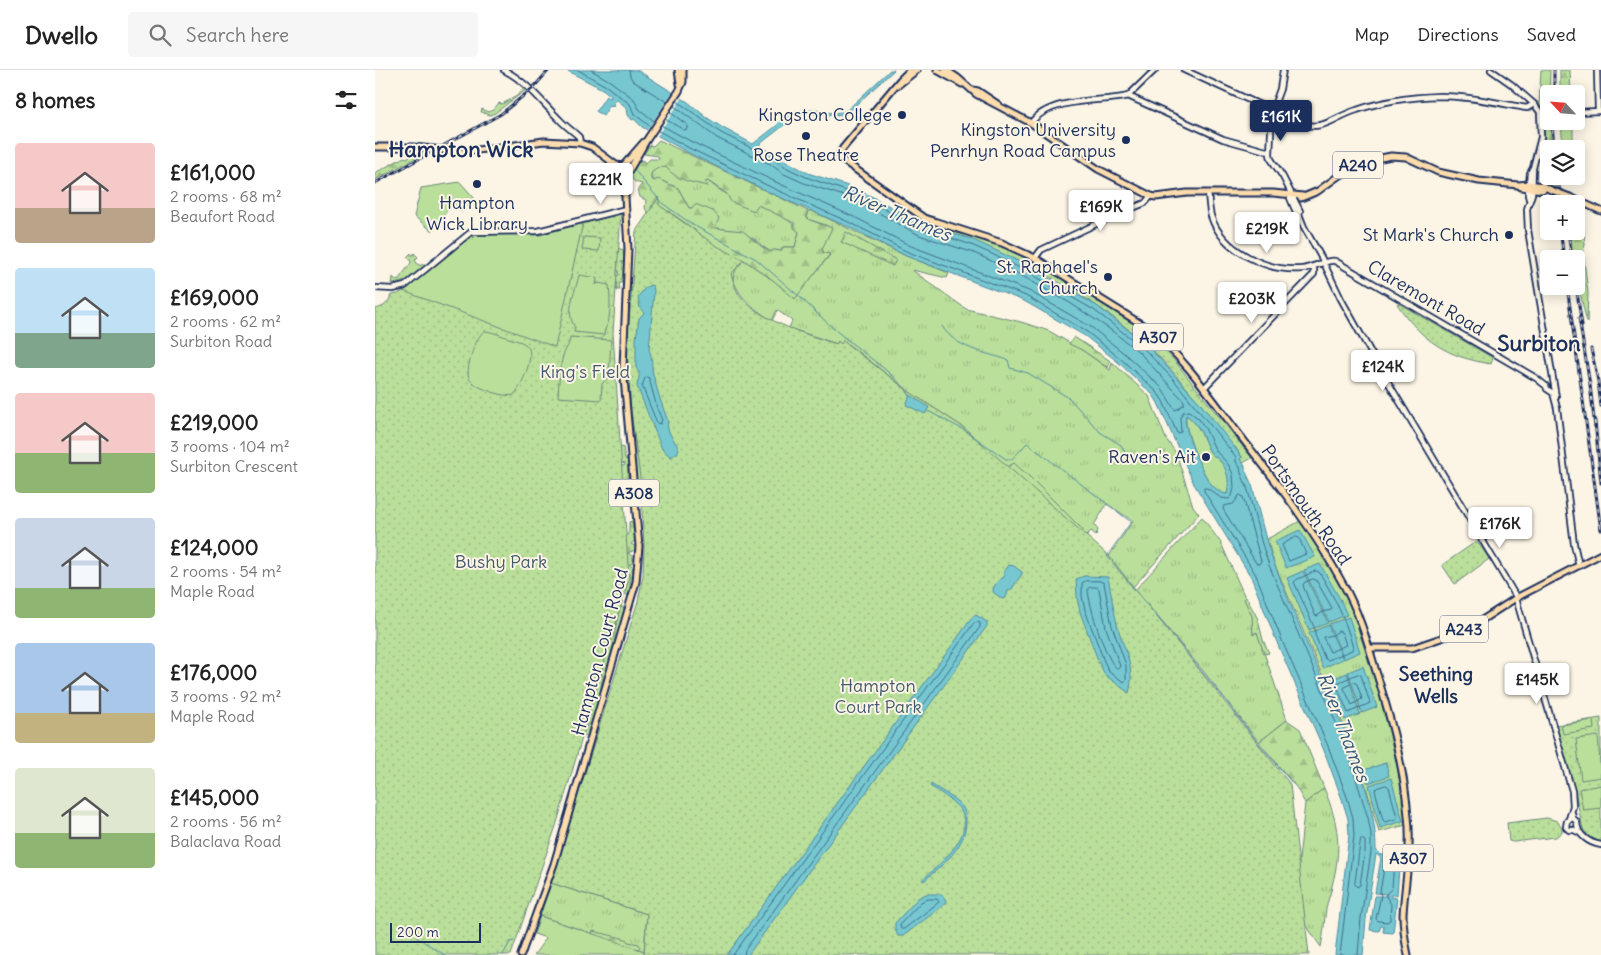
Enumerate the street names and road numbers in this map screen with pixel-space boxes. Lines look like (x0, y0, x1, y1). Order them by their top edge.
road number: A240 (1333, 152, 1383, 178)
street label: Claremont Road (1364, 255, 1489, 341)
road number: A307 (1133, 323, 1183, 350)
street label: Portsmouth Road (1256, 440, 1357, 570)
road number: A308 (609, 479, 659, 506)
street label: Hampton Court Road (566, 565, 633, 738)
road number: A243 (1440, 616, 1488, 642)
road number: A307 (1383, 844, 1433, 871)

